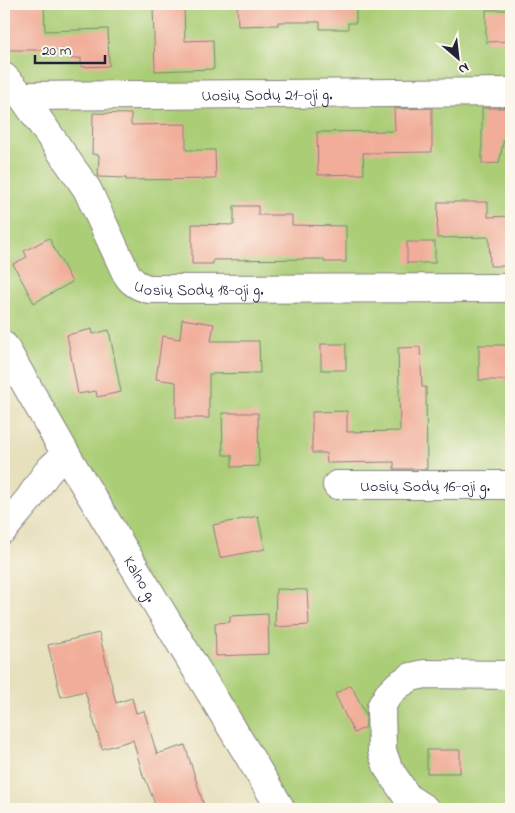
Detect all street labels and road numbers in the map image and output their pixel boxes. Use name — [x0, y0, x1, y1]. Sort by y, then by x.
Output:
street label: Uosių Sodų 21-oji g. — [201, 83, 333, 109]
street label: Uosių Sodų 18-oji g. — [129, 275, 263, 303]
street label: Uosių Sodų 16-oji g. — [360, 475, 490, 499]
street label: Kalno g. — [116, 552, 163, 607]

